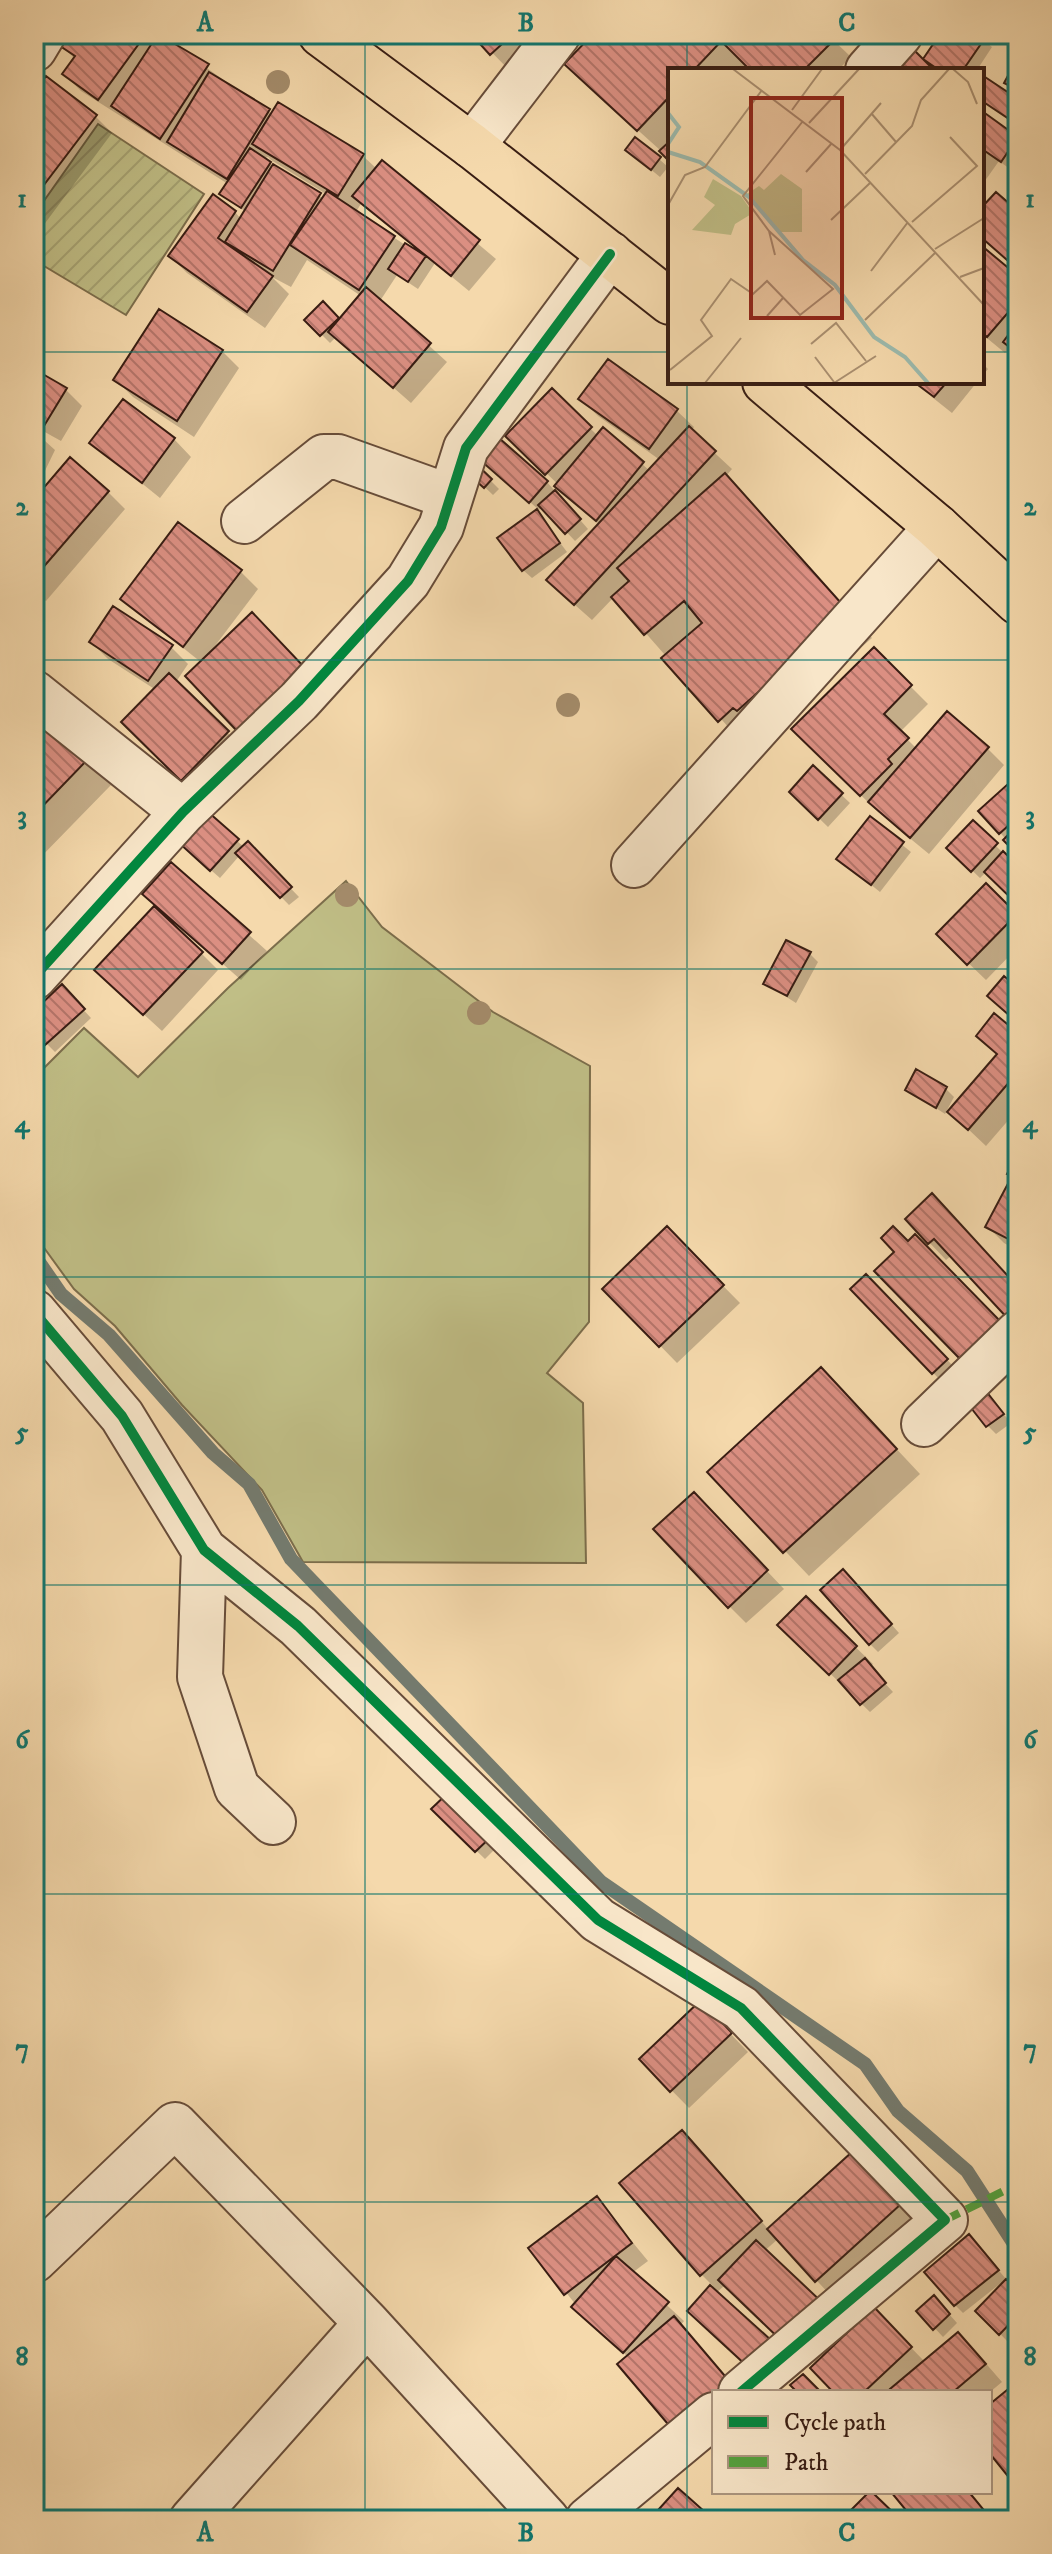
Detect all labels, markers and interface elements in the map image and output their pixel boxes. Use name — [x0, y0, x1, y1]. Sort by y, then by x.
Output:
text: A — [196, 7, 215, 40]
text: B — [518, 7, 534, 40]
text: C — [838, 7, 856, 40]
inset map — [668, 68, 984, 384]
text: 1 — [17, 183, 27, 216]
text: 1 — [1025, 183, 1035, 216]
text: 2 — [16, 491, 30, 524]
text: 2 — [1024, 491, 1038, 524]
text: 3 — [17, 800, 27, 833]
text: 3 — [1025, 800, 1035, 833]
text: 4 — [15, 1108, 31, 1141]
text: 4 — [1023, 1108, 1039, 1141]
text: 5 — [15, 1416, 29, 1449]
text: 5 — [1023, 1416, 1037, 1449]
text: 6 — [15, 1724, 30, 1757]
text: 6 — [1023, 1724, 1038, 1757]
text: 7 — [15, 2033, 29, 2066]
text: 7 — [1023, 2033, 1037, 2066]
text: 8 — [15, 2341, 29, 2374]
text: 8 — [1023, 2341, 1037, 2374]
legend — [712, 2390, 992, 2494]
text: Cycle path — [784, 2408, 886, 2438]
text: Path — [784, 2448, 829, 2478]
text: A — [196, 2517, 215, 2550]
text: B — [518, 2517, 534, 2550]
text: C — [838, 2517, 856, 2550]

